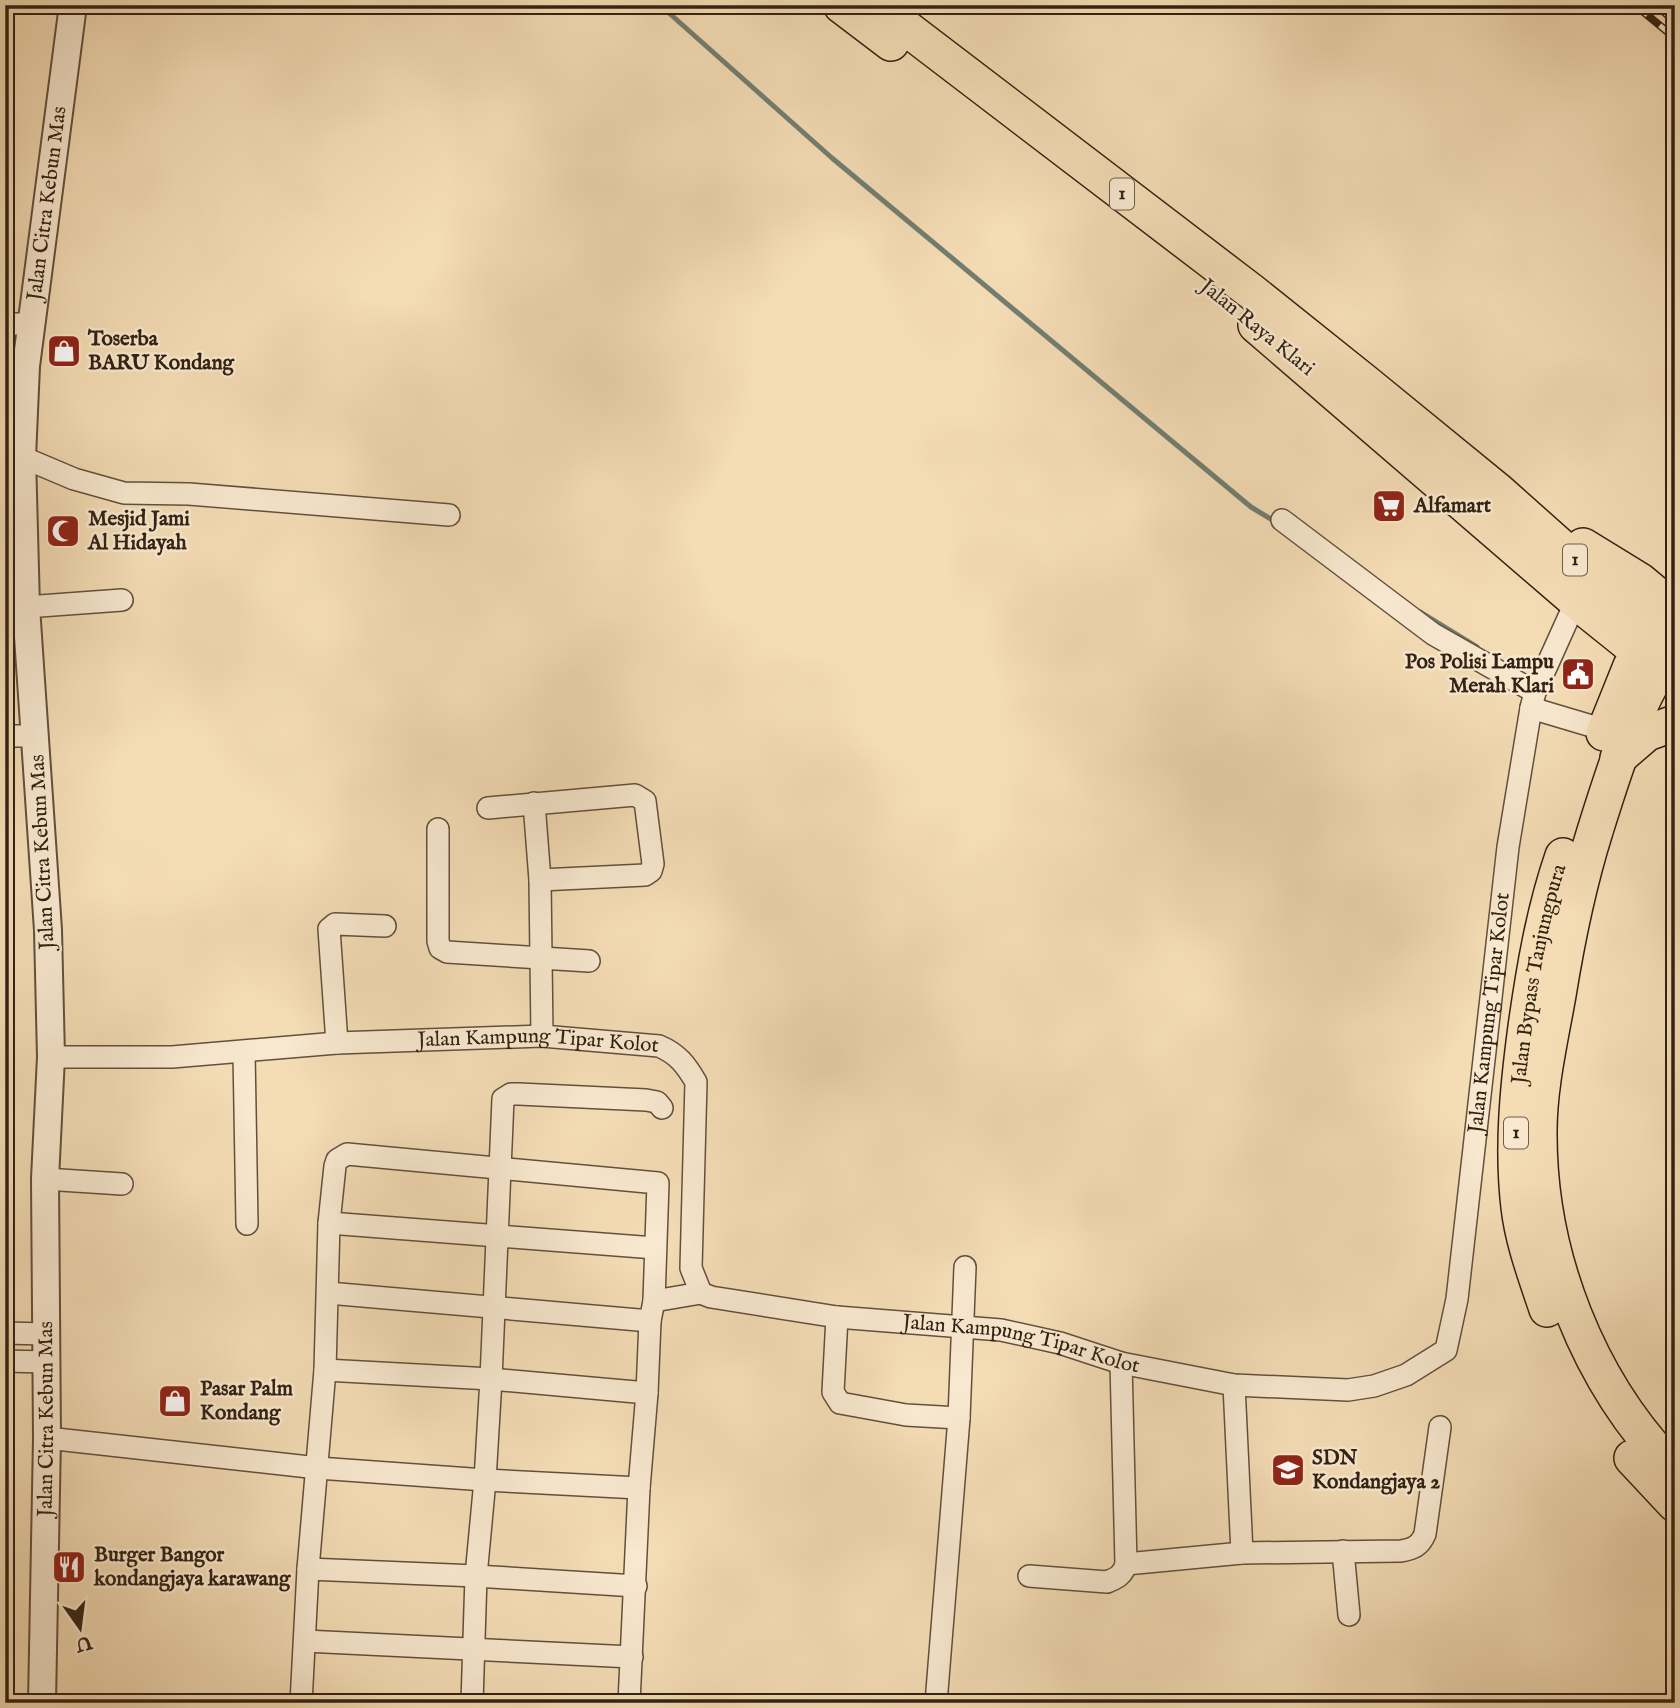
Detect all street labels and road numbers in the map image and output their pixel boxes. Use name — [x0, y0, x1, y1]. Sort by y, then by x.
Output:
street label: Jalan Citra Kebun Mas — [21, 105, 73, 304]
road number: 1 — [1110, 178, 1134, 210]
street label: Jalan Raya Klari — [1193, 272, 1320, 382]
road number: 1 — [1563, 544, 1587, 576]
street label: Jalan Citra Kebun Mas — [24, 754, 62, 952]
street label: Jalan Bypass Tanjungpura — [1506, 860, 1573, 1087]
street label: Jalan Kampung Tipar Kolot — [1462, 891, 1516, 1136]
street label: Jalan Kampung Tipar Kolot — [415, 1022, 660, 1059]
road number: 1 — [1504, 1118, 1528, 1148]
street label: Jalan Kampung Tipar Kolot — [900, 1309, 1142, 1380]
street label: Jalan Citra Kebun Mas — [32, 1321, 61, 1519]

